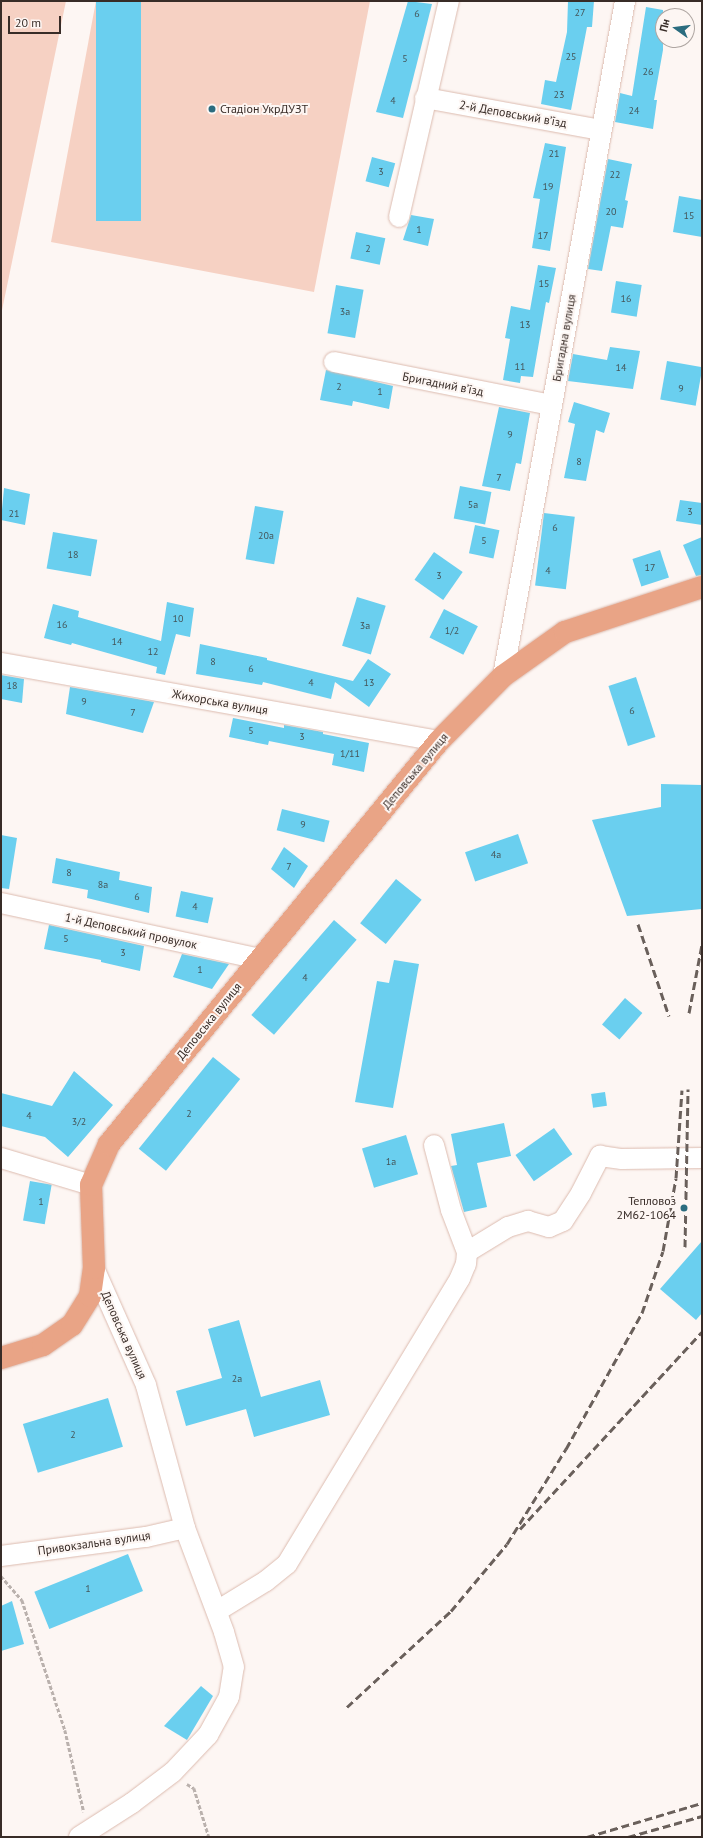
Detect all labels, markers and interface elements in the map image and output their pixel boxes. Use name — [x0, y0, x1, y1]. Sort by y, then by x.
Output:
house number: 27 — [575, 7, 585, 19]
scale bar — [10, 8, 63, 34]
house number: 6 — [414, 8, 420, 20]
north arrow — [655, 8, 695, 48]
text: 20 m — [15, 15, 41, 30]
text: Пн — [656, 17, 673, 33]
house number: 25 — [566, 51, 576, 63]
house number: 5 — [402, 53, 408, 65]
house number: 26 — [643, 66, 653, 78]
house number: 23 — [554, 89, 564, 101]
house number: 4 — [390, 95, 396, 107]
street label: 2-й Деповський в’їзд — [458, 97, 568, 131]
place label: Стадіон УкрДУЗТ — [220, 102, 308, 116]
marker: Стадіон УкрДУЗТ — [207, 104, 217, 114]
house number: 24 — [629, 105, 639, 117]
house number: 21 — [549, 148, 559, 160]
house number: 3 — [378, 166, 384, 178]
house number: 22 — [610, 169, 620, 181]
house number: 19 — [543, 181, 553, 193]
house number: 20 — [606, 206, 616, 218]
house number: 15 — [684, 210, 694, 222]
house number: 1 — [416, 224, 422, 236]
house number: 17 — [538, 230, 548, 242]
house number: 2 — [365, 243, 371, 255]
house number: 15 — [539, 278, 549, 290]
street label: Бригадна вулиця — [549, 293, 579, 383]
house number: 16 — [621, 293, 631, 305]
house number: 3а — [340, 306, 350, 318]
house number: 13 — [520, 319, 530, 331]
house number: 11 — [515, 361, 525, 373]
house number: 14 — [616, 362, 626, 374]
street label: Бригадний в’їзд — [401, 369, 485, 399]
house number: 2 — [336, 381, 342, 393]
house number: 9 — [678, 383, 684, 395]
house number: 1 — [377, 386, 383, 398]
house number: 9 — [507, 429, 513, 441]
house number: 8 — [576, 456, 582, 468]
house number: 7 — [496, 472, 502, 484]
house number: 5а — [468, 499, 478, 511]
house number: 3 — [687, 506, 693, 518]
house number: 21 — [9, 508, 19, 520]
house number: 6 — [552, 522, 558, 534]
house number: 20а — [258, 530, 274, 542]
house number: 5 — [481, 535, 487, 547]
house number: 18 — [68, 549, 78, 561]
house number: 17 — [645, 562, 655, 574]
house number: 4 — [545, 565, 551, 577]
house number: 3 — [436, 570, 442, 582]
house number: 10 — [173, 613, 183, 625]
house number: 16 — [57, 619, 67, 631]
house number: 3а — [360, 620, 370, 632]
house number: 1/2 — [445, 625, 459, 637]
house number: 14 — [112, 636, 122, 648]
house number: 12 — [148, 646, 158, 658]
house number: 8 — [210, 656, 216, 668]
house number: 6 — [248, 663, 254, 675]
house number: 4 — [308, 677, 314, 689]
house number: 13 — [364, 677, 374, 689]
house number: 18 — [7, 680, 17, 692]
street label: Жихорська вулиця — [171, 686, 269, 718]
house number: 9 — [81, 696, 87, 708]
house number: 6 — [629, 705, 635, 717]
house number: 7 — [130, 707, 136, 719]
house number: 5 — [248, 725, 254, 737]
street label: Деповська вулиця — [379, 730, 451, 812]
house number: 3 — [299, 731, 305, 743]
house number: 1/11 — [340, 748, 360, 760]
house number: 9 — [300, 819, 306, 831]
house number: 4а — [491, 849, 501, 861]
house number: 7 — [286, 861, 292, 873]
house number: 8 — [66, 867, 72, 879]
house number: 8а — [98, 879, 108, 891]
house number: 6 — [134, 891, 140, 903]
house number: 4 — [192, 901, 198, 913]
street label: 1-й Деповський провулок — [63, 910, 199, 952]
house number: 5 — [63, 933, 69, 945]
house number: 3 — [120, 947, 126, 959]
house number: 1 — [197, 964, 203, 976]
house number: 4 — [302, 972, 308, 984]
street label: Деповська вулиця — [174, 980, 244, 1062]
house number: 2 — [186, 1108, 192, 1120]
house number: 4 — [26, 1110, 32, 1122]
house number: 3/2 — [72, 1116, 86, 1128]
house number: 1а — [386, 1156, 396, 1168]
place label: Тепловоз 2М62-1064 — [616, 1194, 676, 1222]
house number: 1 — [38, 1196, 44, 1208]
marker: Тепловоз 2М62-1064 — [679, 1203, 689, 1213]
street label: Деповська вулиця — [98, 1289, 150, 1381]
house number: 2а — [232, 1373, 242, 1385]
house number: 2 — [70, 1429, 76, 1441]
street label: Привокзальна вулиця — [37, 1528, 151, 1558]
house number: 1 — [85, 1583, 91, 1595]

